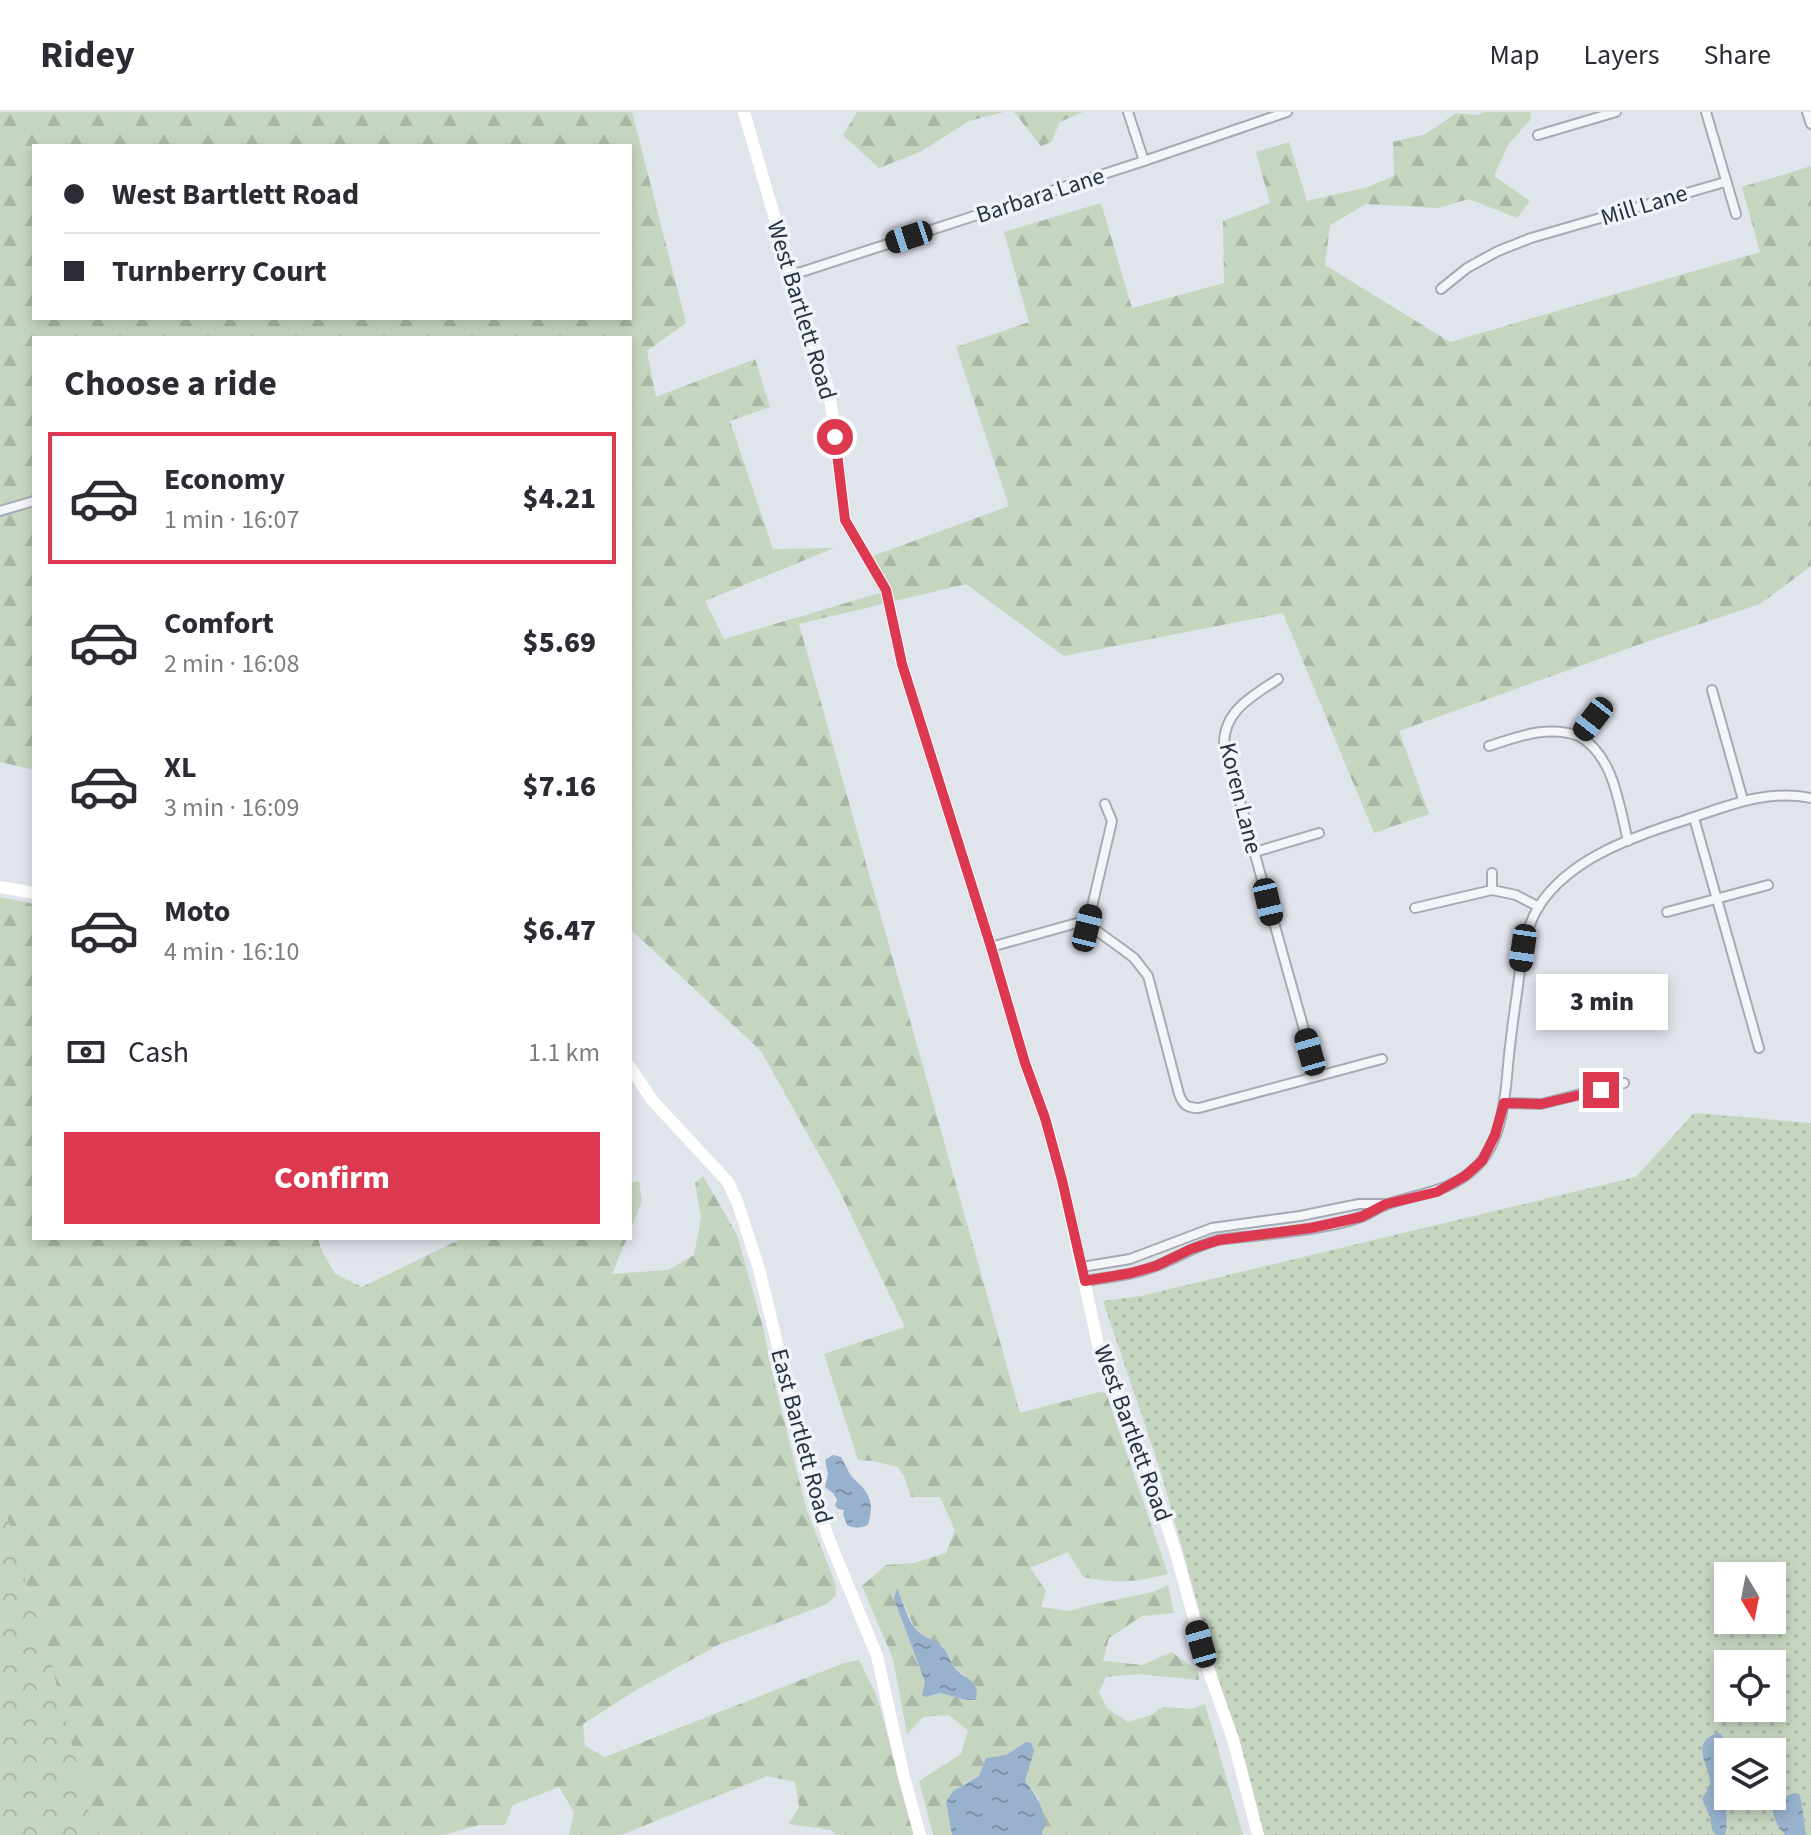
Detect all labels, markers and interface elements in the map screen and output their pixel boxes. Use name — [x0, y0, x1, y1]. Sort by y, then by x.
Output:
text: Ridey — [40, 28, 135, 82]
text: Map — [1489, 35, 1539, 75]
text: Layers — [1583, 35, 1659, 75]
text: Share — [1703, 35, 1771, 75]
street label: Barbara Lane — [971, 158, 1109, 233]
text: West Bartlett Road — [112, 173, 359, 216]
street label: Mill Lane — [1596, 176, 1692, 235]
street label: West Bartlett Road — [758, 216, 845, 404]
car — [882, 218, 936, 256]
text: Turnberry Court — [112, 250, 327, 293]
text: Choose a ride — [64, 358, 277, 409]
route start — [817, 419, 853, 455]
text: Economy — [164, 458, 285, 501]
icon: car — [68, 462, 140, 534]
text: $4.21 — [523, 477, 596, 520]
text: 1 min · 16:07 — [164, 501, 299, 538]
text: Comfort — [164, 602, 274, 645]
icon: car — [68, 606, 140, 678]
text: $5.69 — [523, 621, 596, 664]
text: 2 min · 16:08 — [164, 645, 299, 682]
car — [1569, 693, 1617, 745]
street label: Koren Lane — [1210, 739, 1271, 857]
text: XL — [164, 746, 197, 789]
icon: car — [68, 750, 140, 822]
text: $7.16 — [523, 765, 596, 808]
text: 3 min · 16:09 — [164, 789, 299, 826]
car — [1251, 876, 1285, 928]
text: Moto — [164, 890, 230, 933]
icon: car — [68, 894, 140, 966]
car — [1070, 902, 1104, 954]
text: $6.47 — [523, 909, 596, 952]
car — [1508, 923, 1538, 973]
text: 4 min · 16:10 — [164, 933, 299, 970]
callout: 3 min — [1535, 974, 1667, 1030]
text: 3 min — [1570, 983, 1634, 1020]
car — [1292, 1026, 1328, 1078]
icon: cash — [64, 1030, 108, 1074]
text: Cash — [128, 1031, 189, 1074]
text: 1.1 km — [528, 1034, 600, 1071]
route end — [1583, 1072, 1619, 1108]
button: Confirm — [64, 1132, 600, 1224]
street label: West Bartlett Road — [1084, 1340, 1181, 1526]
street label: East Bartlett Road — [761, 1345, 842, 1527]
north arrow — [1714, 1562, 1786, 1634]
map controls — [1714, 1562, 1786, 1810]
car — [1183, 1618, 1219, 1670]
button: locate — [1714, 1650, 1786, 1722]
button: layers — [1714, 1738, 1786, 1810]

